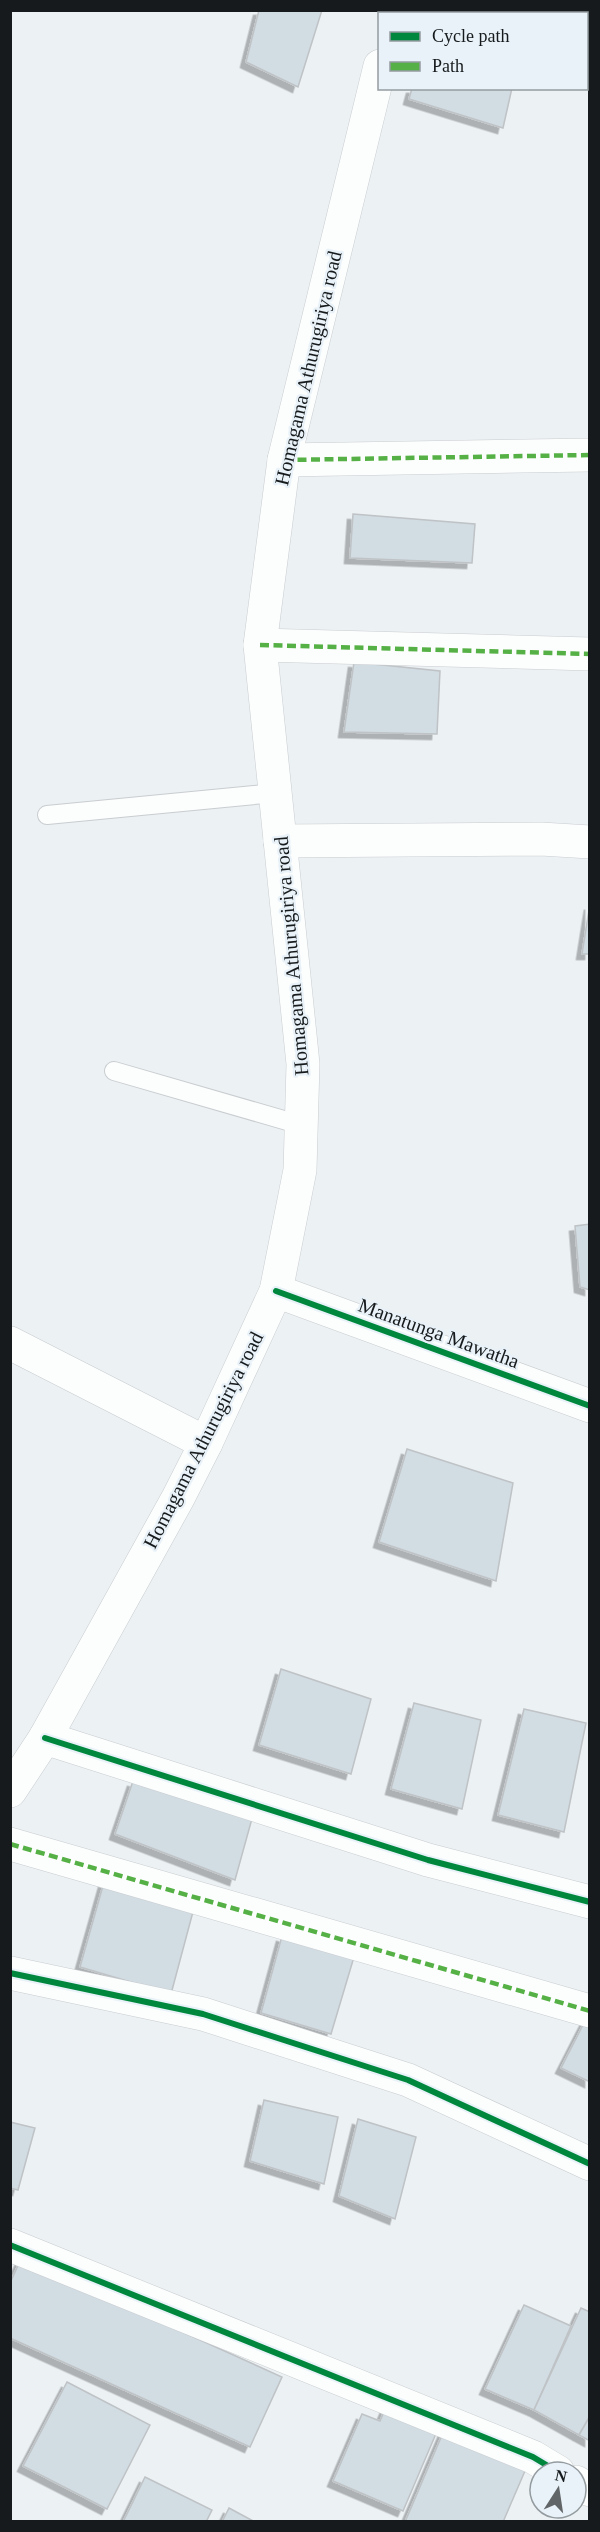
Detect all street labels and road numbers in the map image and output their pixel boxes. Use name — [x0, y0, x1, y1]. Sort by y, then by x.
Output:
street label: Homagama Athurugiriya road — [270, 249, 347, 488]
street label: Homagama Athurugiriya road — [270, 835, 313, 1076]
street label: Manatunga Mawatha — [355, 1294, 522, 1373]
street label: Homagama Athurugiriya road — [139, 1328, 268, 1552]

